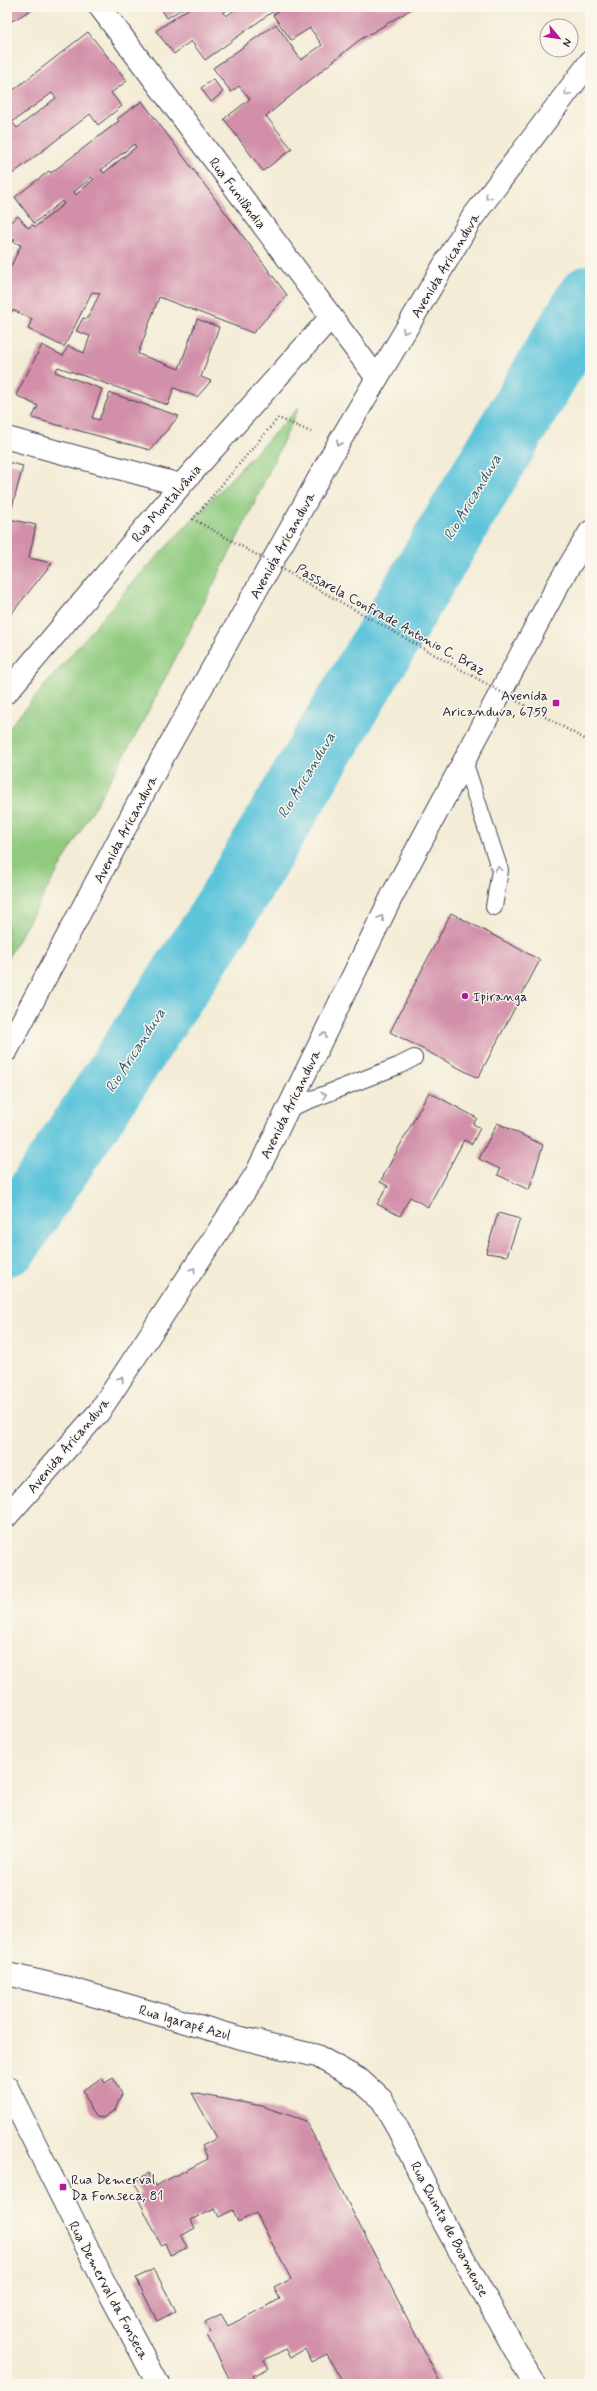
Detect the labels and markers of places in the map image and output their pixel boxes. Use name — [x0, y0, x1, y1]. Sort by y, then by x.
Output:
place label: Avenida Aricanduva, 6759 — [442, 687, 548, 721]
marker: Avenida Aricanduva, 6759 — [551, 698, 561, 708]
place label: Ipiranga — [473, 988, 528, 1006]
marker: Ipiranga — [460, 991, 470, 1001]
place label: Rua Demerval Da Fonseca, 81 — [71, 2171, 163, 2205]
marker: Rua Demerval Da Fonseca, 81 — [58, 2182, 68, 2192]

